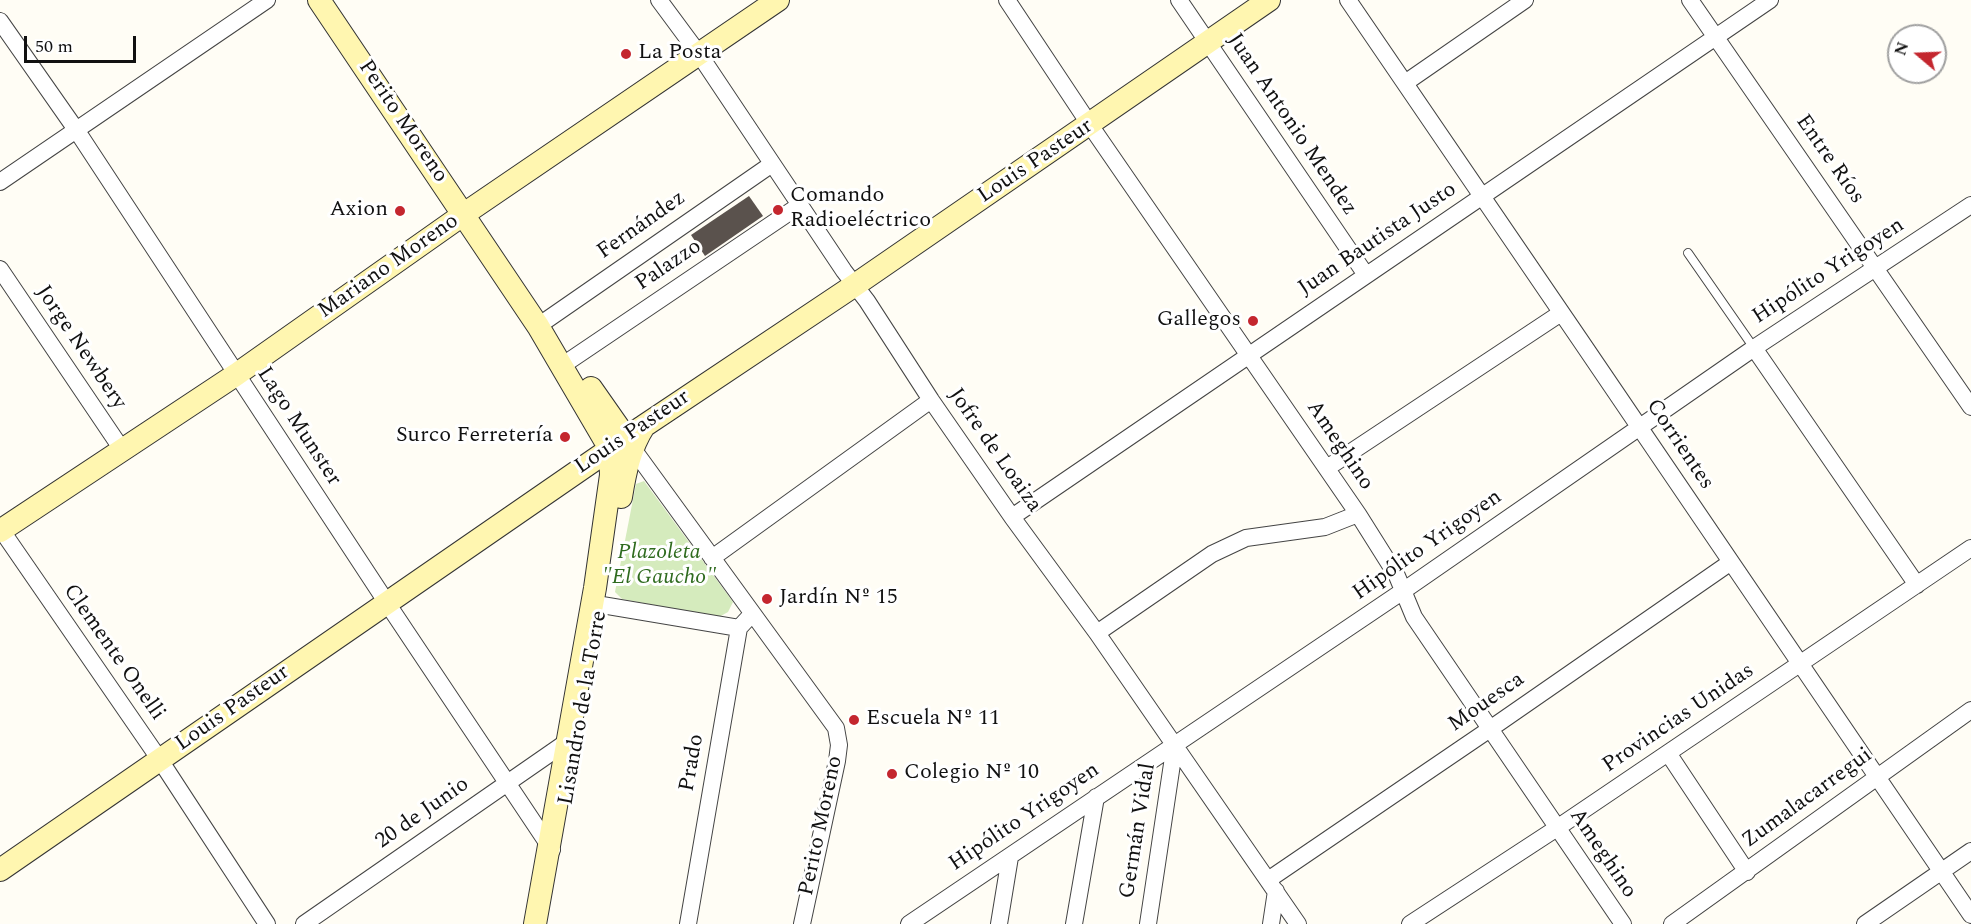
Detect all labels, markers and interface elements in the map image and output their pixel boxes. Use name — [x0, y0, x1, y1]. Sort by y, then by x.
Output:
scale bar — [27, 24, 140, 62]
north arrow — [1887, 24, 1947, 84]
street label: Juan Antonio Mendez — [1220, 29, 1362, 221]
text: 50 m — [35, 33, 73, 60]
text: N — [1888, 39, 1915, 59]
place label: La Posta — [638, 41, 721, 67]
marker: La Posta — [619, 47, 633, 61]
street label: Perito Moreno — [351, 56, 453, 188]
street label: Entre Ríos — [1789, 110, 1869, 210]
street label: Louis Pasteur — [973, 114, 1099, 210]
street label: Juan Bautista Justo — [1294, 177, 1462, 303]
place label: Comando Radioeléctrico — [790, 184, 931, 236]
street label: Fernández — [593, 186, 691, 266]
place label: Axion — [329, 198, 388, 224]
marker: Comando Radioeléctrico — [771, 203, 785, 217]
marker: Axion — [393, 204, 407, 218]
street label: Mariano Moreno — [314, 209, 464, 325]
street label: Hipólito Yrigoyen — [1748, 213, 1910, 331]
street label: Palazzo — [631, 234, 707, 298]
street label: Jorge Newbery — [29, 281, 131, 415]
place label: Gallegos — [1157, 308, 1241, 334]
marker: Gallegos — [1246, 314, 1260, 328]
street label: Lago Munster — [250, 363, 346, 491]
street label: Jofre de Loaiza — [941, 384, 1047, 518]
street label: Louis Pasteur — [570, 385, 696, 481]
street label: Corrientes — [1639, 395, 1719, 495]
street label: Ameghino — [1300, 396, 1378, 496]
place label: Surco Ferretería — [396, 424, 553, 450]
marker: Surco Ferretería — [558, 430, 572, 444]
street label: Hipólito Yrigoyen — [1348, 485, 1508, 607]
park label: Plazoleta "El Gaucho" — [602, 541, 716, 592]
street label: Clemente Onelli — [56, 580, 170, 726]
place label: Jardín Nº 15 — [779, 586, 898, 612]
marker: Jardín Nº 15 — [760, 592, 774, 606]
street label: Lisandro de la Torre — [554, 609, 614, 807]
street label: Provincias Unidas — [1598, 658, 1760, 780]
street label: Louis Pasteur — [171, 660, 295, 758]
street label: Mouesca — [1444, 667, 1530, 739]
place label: Escuela Nº 11 — [866, 707, 1000, 733]
marker: Escuela Nº 11 — [847, 713, 861, 727]
street label: Prado — [675, 732, 711, 794]
street label: Zumalacarregui — [1738, 743, 1878, 855]
street label: Perito Moreno — [794, 754, 850, 898]
street label: Hipólito Yrigoyen — [945, 758, 1105, 878]
place label: Colegio Nº 10 — [904, 761, 1039, 787]
street label: Germán Vidal — [1115, 761, 1163, 901]
marker: Colegio Nº 10 — [885, 767, 899, 781]
street label: 20 de Junio — [371, 772, 475, 856]
street label: Ameghino — [1563, 804, 1641, 904]

